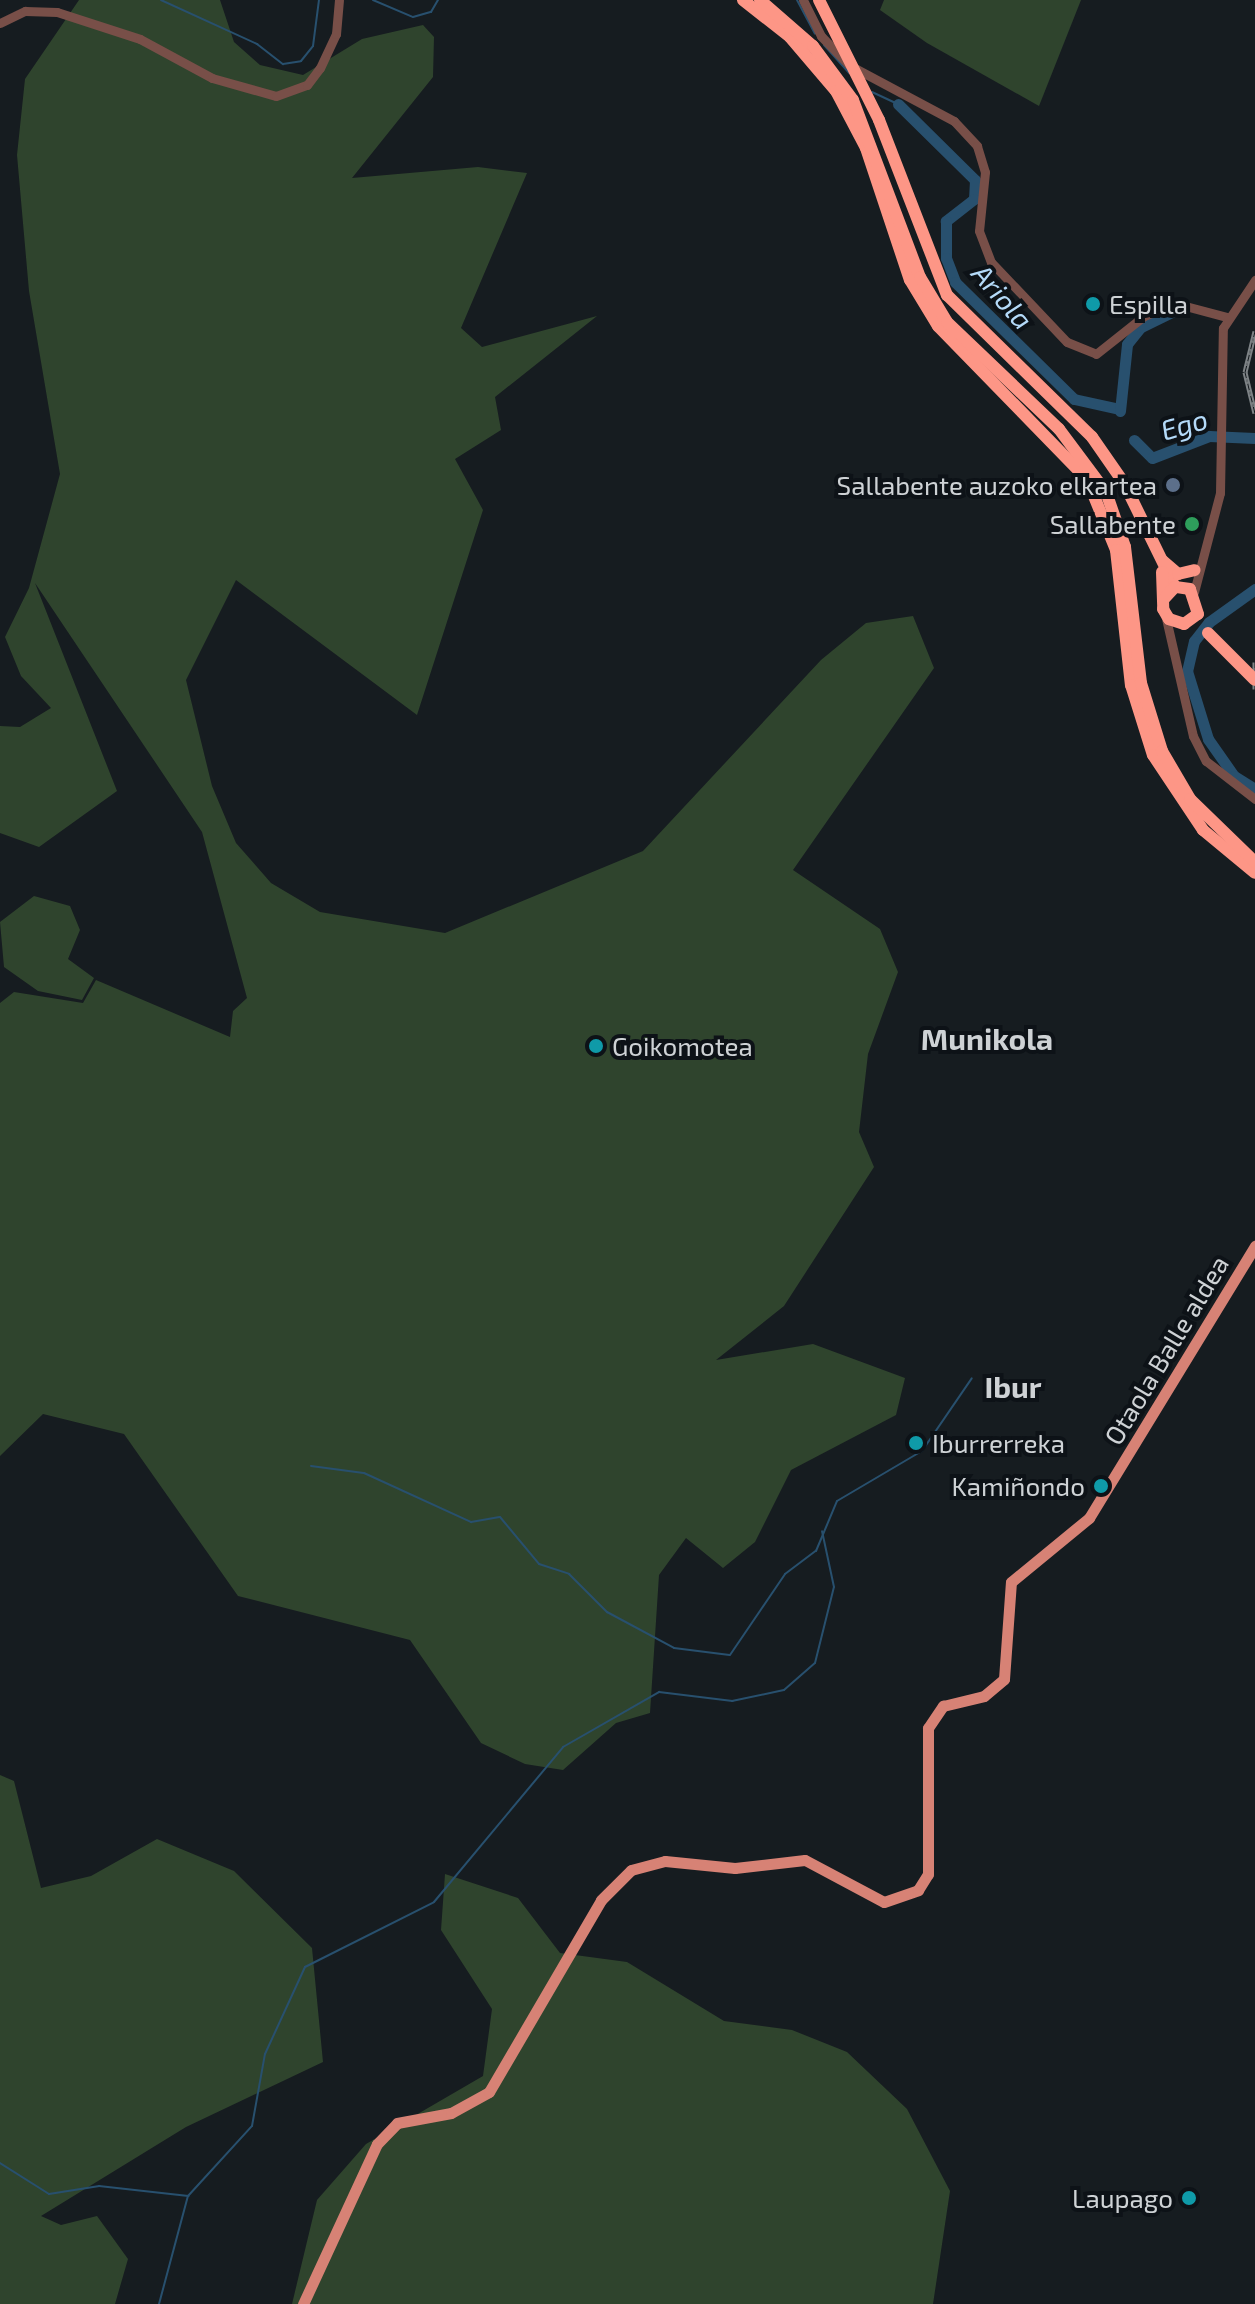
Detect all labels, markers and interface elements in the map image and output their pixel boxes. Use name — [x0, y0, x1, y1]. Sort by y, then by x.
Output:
water label: Ariola — [966, 257, 1040, 335]
place label: Espilla — [1109, 288, 1188, 320]
marker: Espilla — [1084, 295, 1102, 313]
water label: Ego — [1157, 401, 1211, 447]
place label: Sallabente auzoko elkartea — [837, 469, 1157, 501]
marker: Sallabente auzoko elkartea — [1164, 476, 1182, 494]
place label: Sallabente — [1050, 508, 1176, 540]
marker: Sallabente — [1183, 515, 1201, 533]
district label: Munikola — [921, 1020, 1053, 1056]
place label: Goikomotea — [612, 1030, 753, 1062]
marker: Goikomotea — [587, 1037, 605, 1055]
street label: Otaola Balle aldea — [1097, 1250, 1235, 1450]
district label: Ibur — [984, 1368, 1042, 1404]
place label: Iburrerreka — [932, 1427, 1065, 1459]
marker: Iburrerreka — [907, 1434, 925, 1452]
place label: Kamiñondo — [951, 1470, 1085, 1502]
marker: Kamiñondo — [1092, 1477, 1110, 1495]
place label: Laupago — [1072, 2182, 1173, 2214]
marker: Laupago — [1180, 2189, 1198, 2207]

